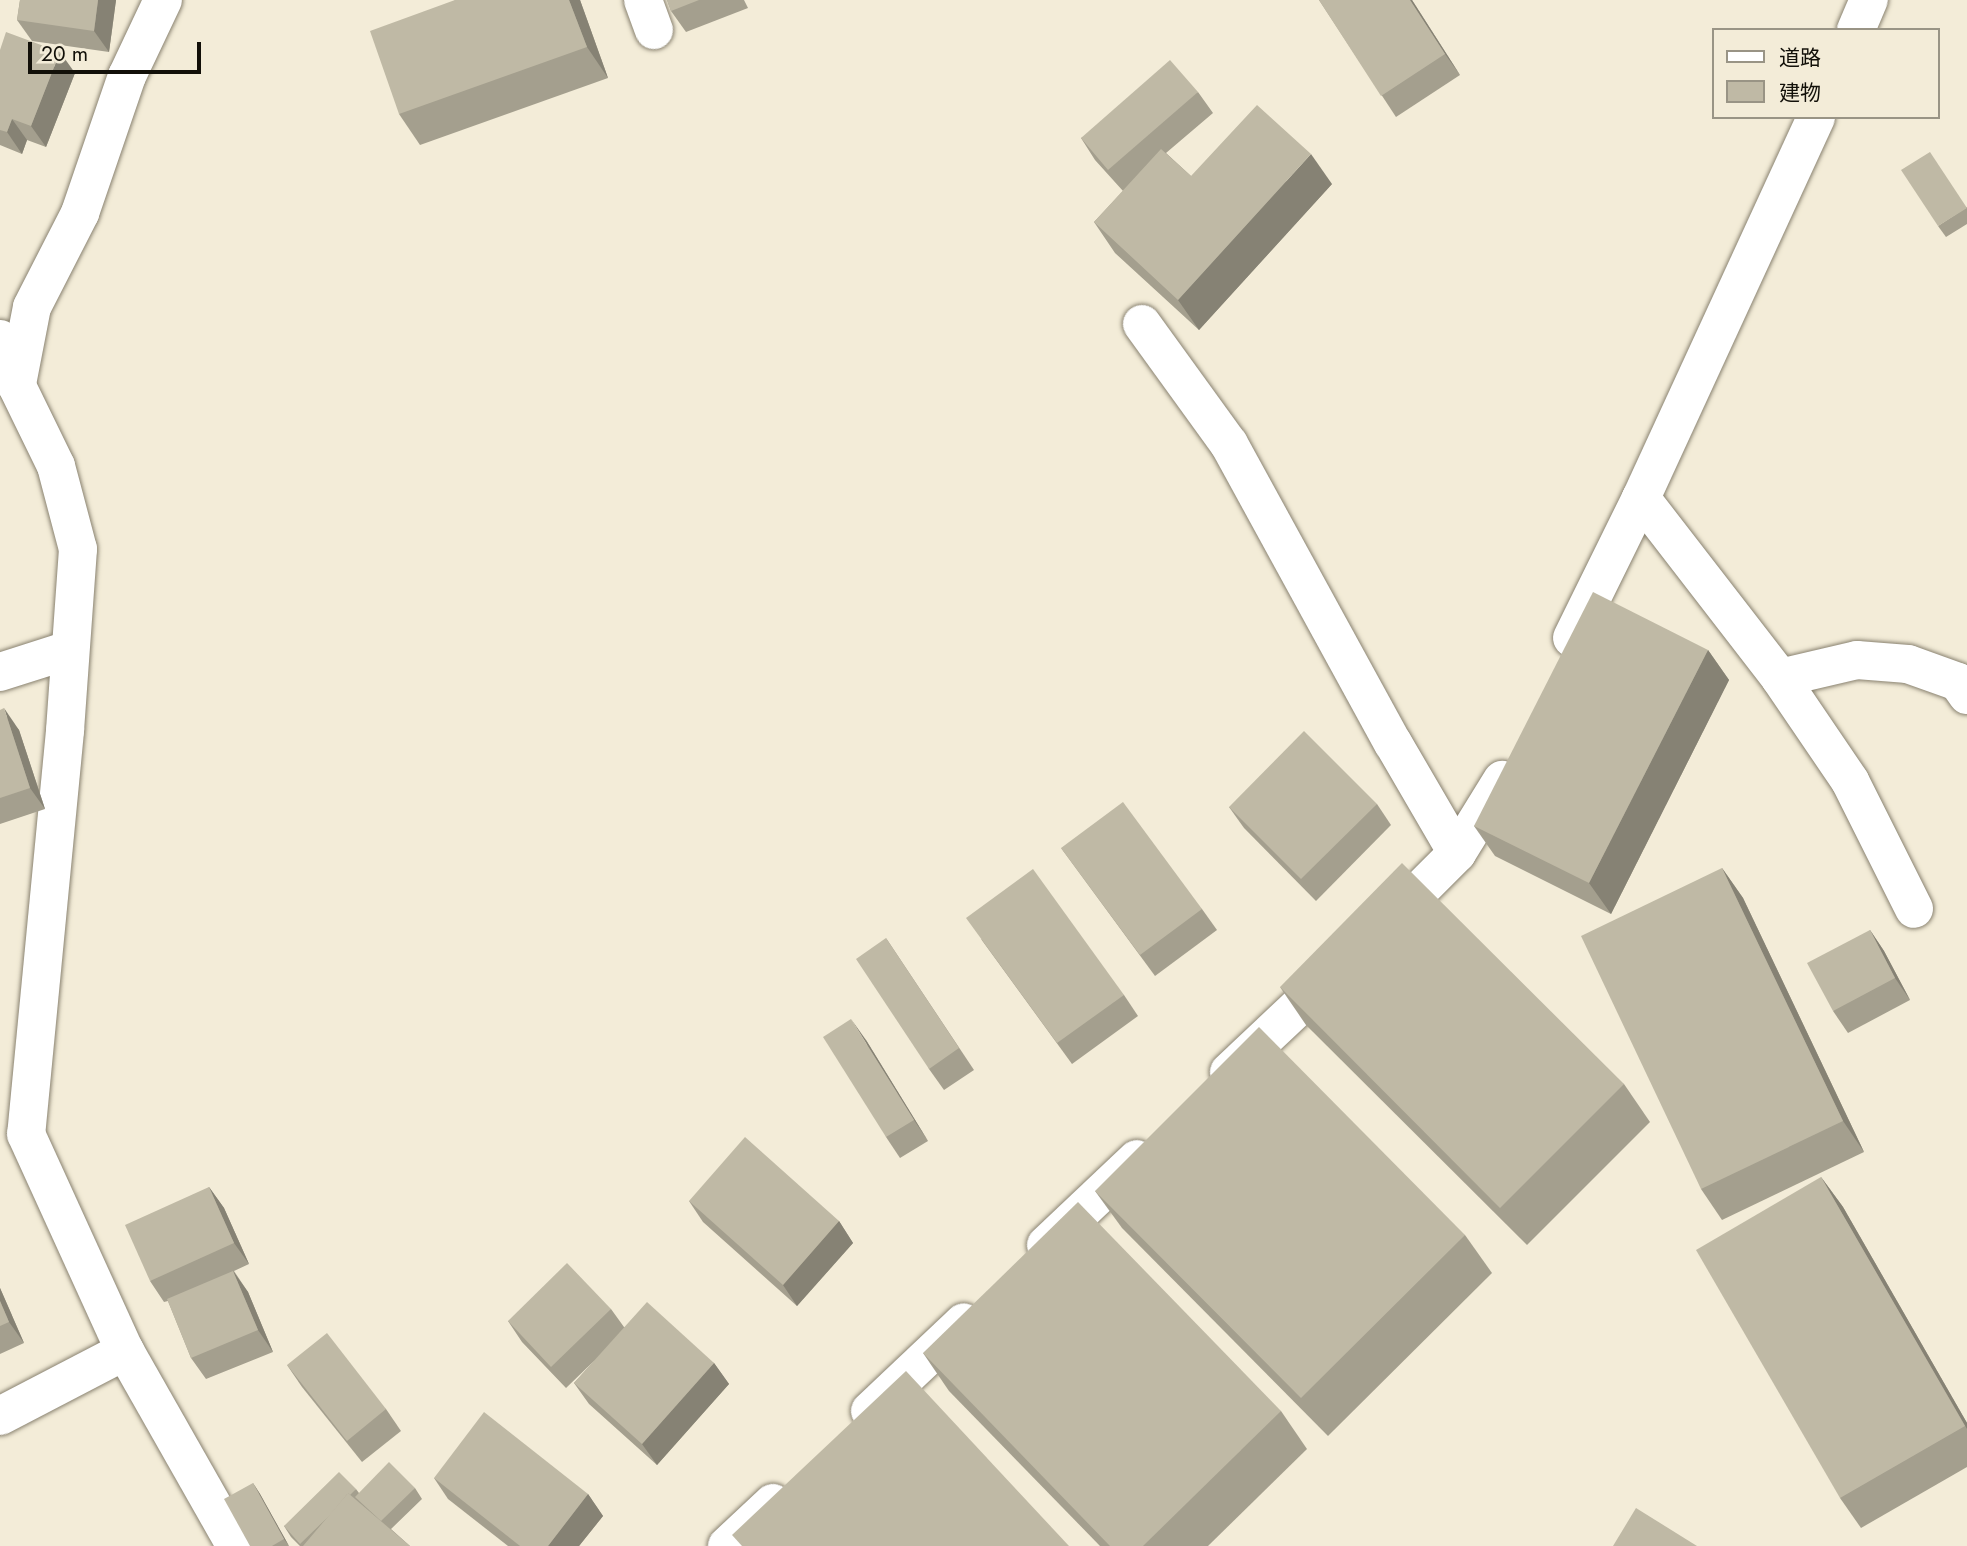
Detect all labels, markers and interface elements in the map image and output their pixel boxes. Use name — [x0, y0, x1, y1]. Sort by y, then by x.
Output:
scale bar — [32, 28, 205, 72]
legend — [1712, 28, 1939, 119]
text: 20 m — [41, 39, 88, 69]
text: 道路 — [1779, 43, 1821, 73]
text: 建物 — [1779, 78, 1821, 108]

